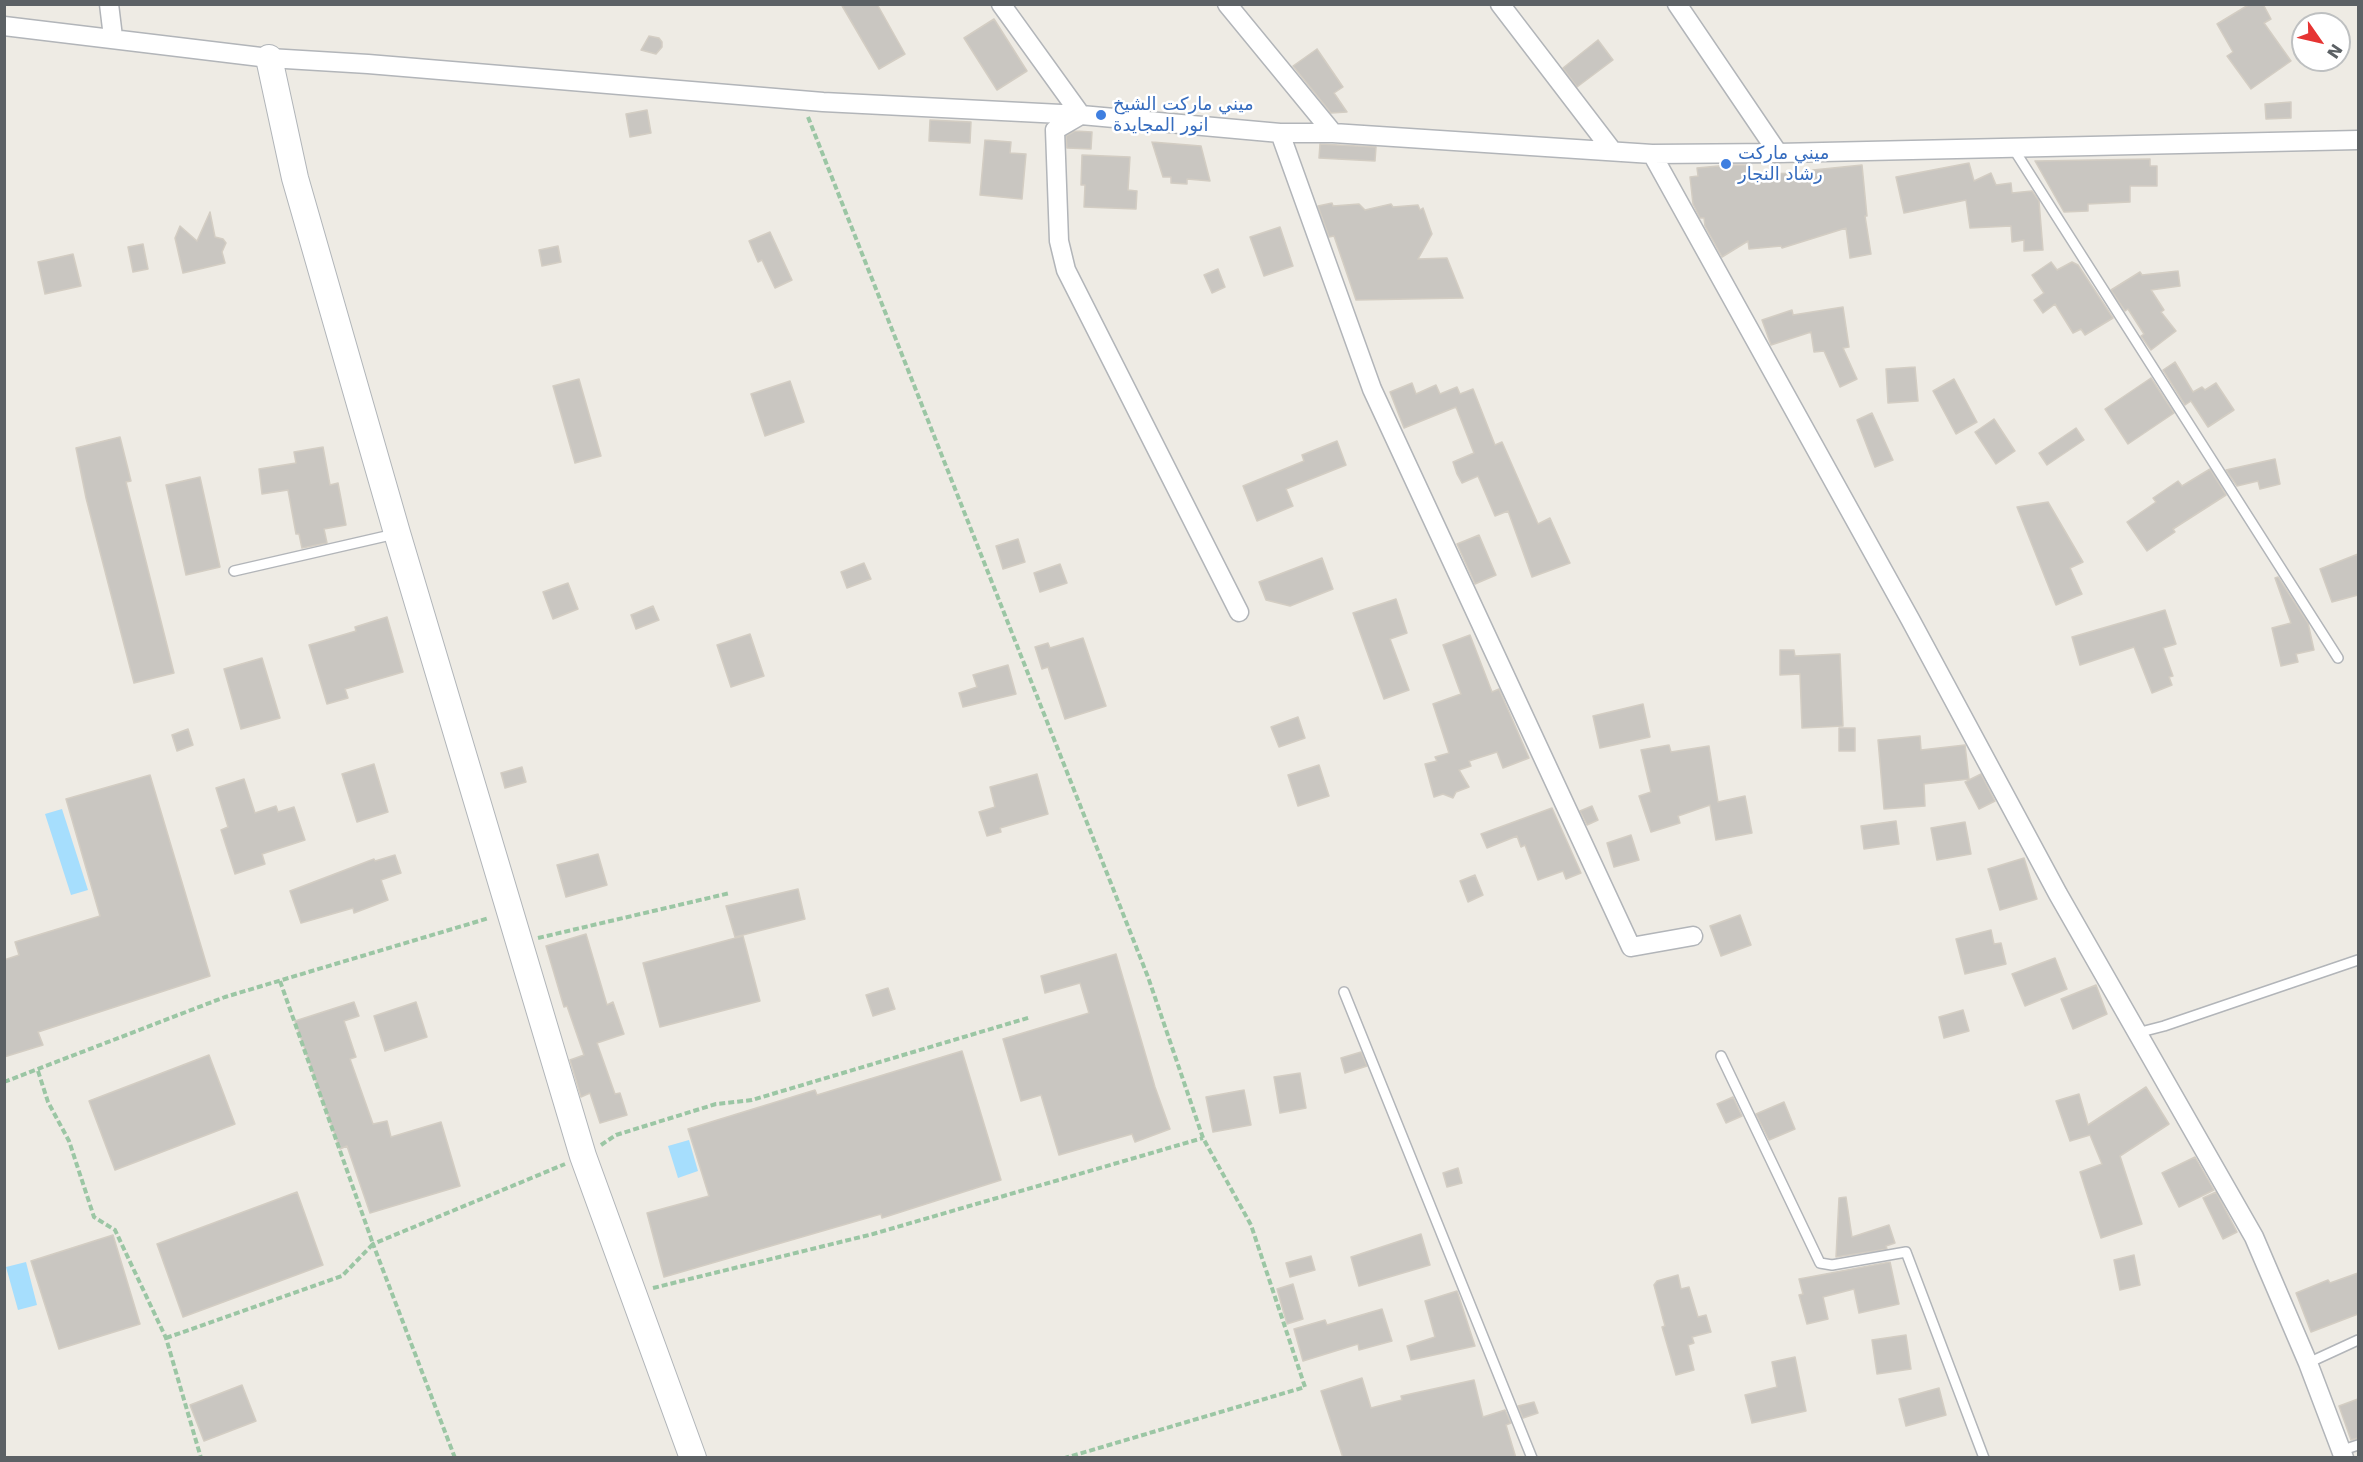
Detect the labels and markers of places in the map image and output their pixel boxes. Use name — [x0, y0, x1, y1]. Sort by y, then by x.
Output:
place label: ميني ماركت الشيخ انور المجايدة — [1113, 94, 1254, 136]
marker: ميني ماركت الشيخ انور المجايدة — [1094, 108, 1108, 122]
place label: ميني ماركت رشاد النجار — [1738, 143, 1829, 186]
marker: ميني ماركت رشاد النجار — [1719, 157, 1733, 171]

